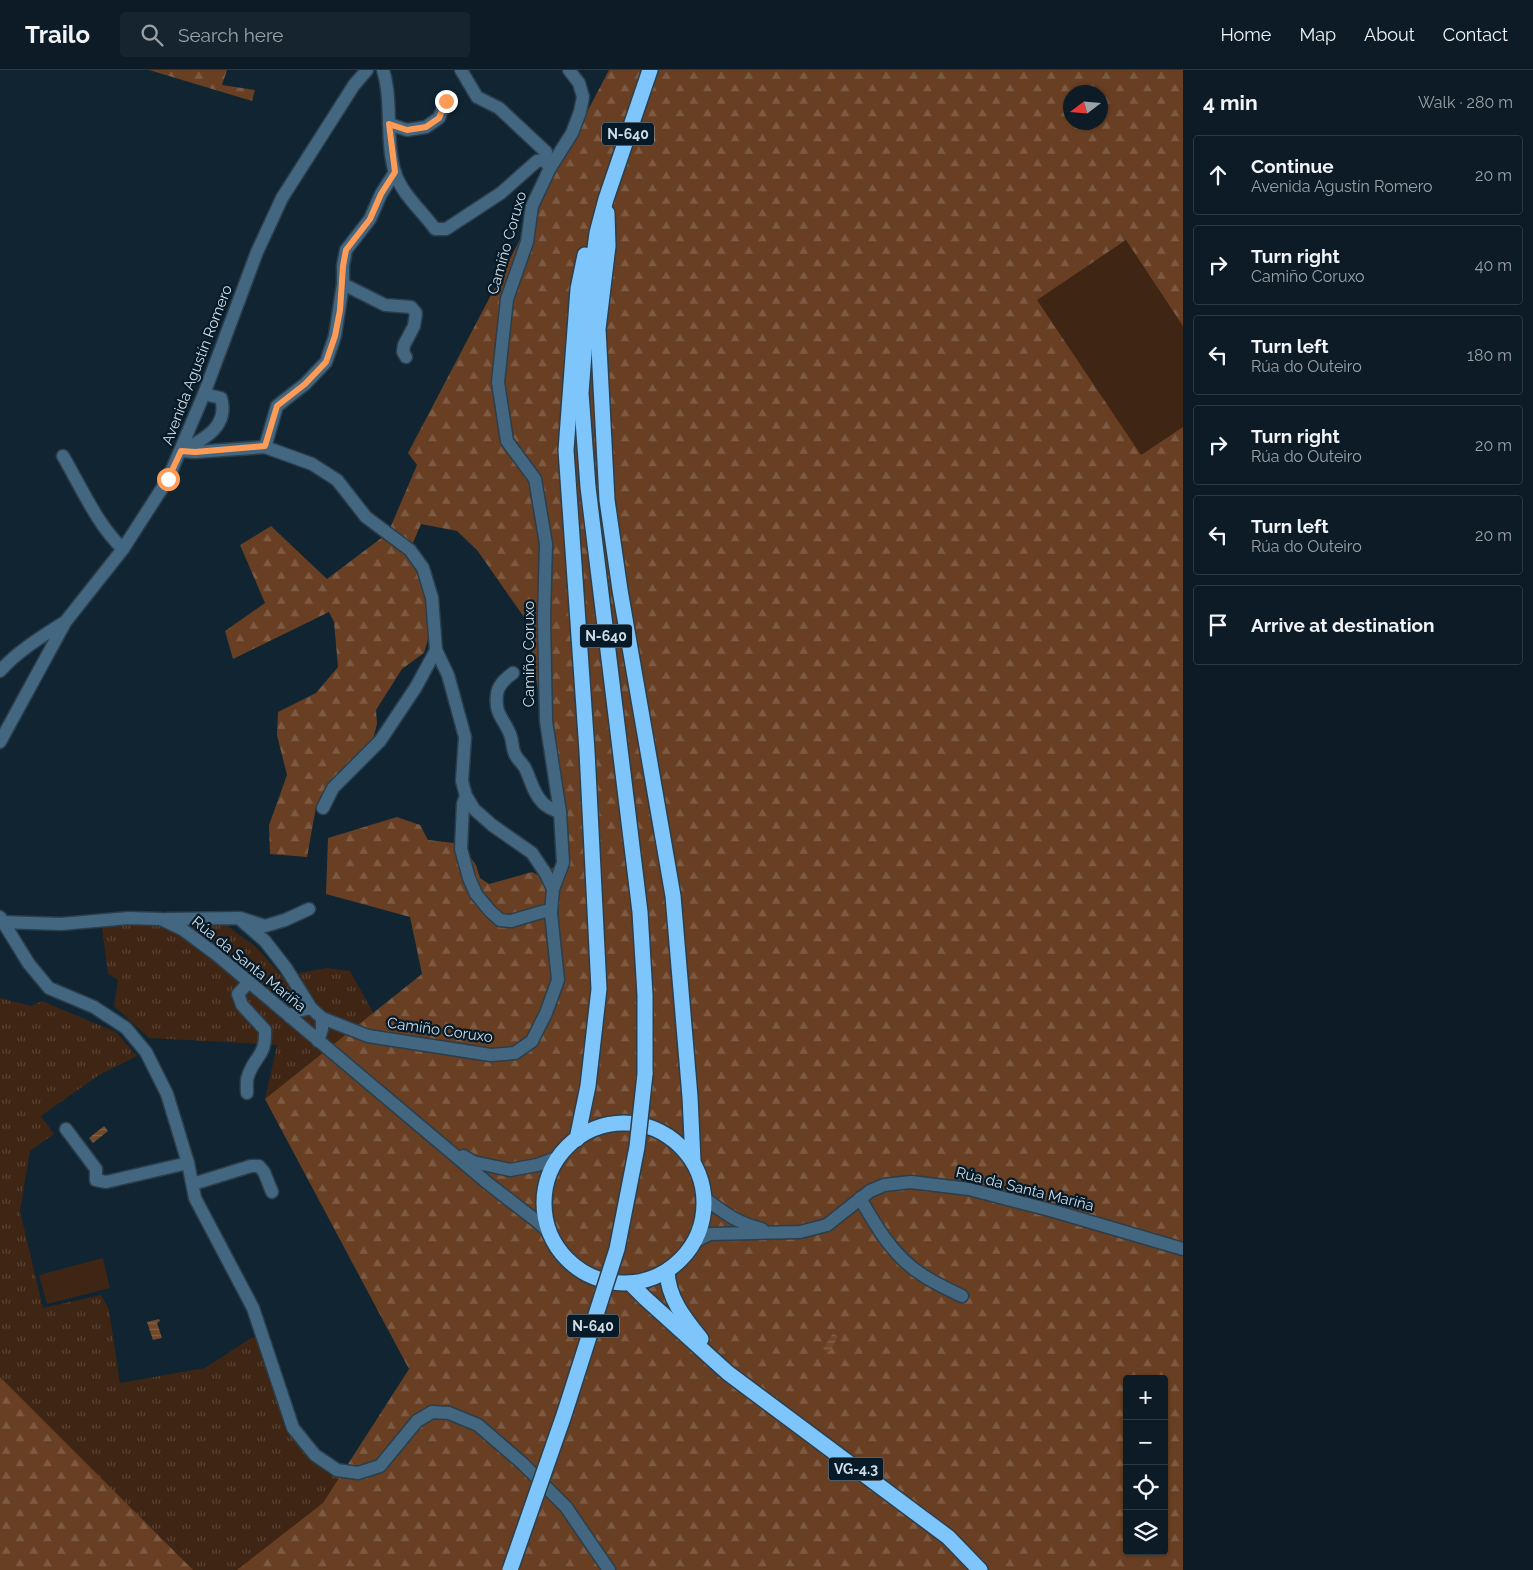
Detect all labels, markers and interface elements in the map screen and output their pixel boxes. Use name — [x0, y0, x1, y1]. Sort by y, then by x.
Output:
search box — [120, 12, 470, 57]
text: Trailo — [25, 20, 90, 49]
icon: search — [138, 21, 166, 49]
text: Search here — [178, 24, 283, 46]
text: Home — [1220, 24, 1271, 45]
text: Map — [1299, 24, 1336, 45]
text: About — [1364, 24, 1415, 45]
text: Contact — [1443, 24, 1508, 45]
north arrow — [1063, 85, 1108, 130]
route end — [435, 90, 458, 113]
text: 4 min — [1203, 90, 1258, 115]
text: Walk · 280 m — [1418, 93, 1513, 112]
road number: N-640 — [602, 122, 654, 146]
text: Continue — [1251, 155, 1334, 177]
icon: ahead — [1204, 161, 1232, 189]
text: 20 m — [1475, 166, 1512, 185]
text: Avenida Agustín Romero — [1251, 177, 1433, 196]
street label: Camiño Coruxo — [484, 189, 530, 297]
text: Turn right — [1251, 245, 1340, 267]
icon: right — [1204, 251, 1232, 279]
text: 40 m — [1475, 256, 1512, 275]
text: Camiño Coruxo — [1251, 267, 1365, 286]
street label: Avenida Agustín Romero — [158, 282, 236, 448]
text: Turn left — [1251, 335, 1328, 357]
icon: left — [1204, 341, 1232, 369]
text: 180 m — [1467, 346, 1512, 365]
text: Rúa do Outeiro — [1251, 357, 1362, 376]
text: Turn right — [1251, 425, 1340, 447]
icon: right — [1204, 431, 1232, 459]
text: 20 m — [1475, 436, 1512, 455]
text: Rúa do Outeiro — [1251, 447, 1362, 466]
route start — [157, 468, 180, 491]
text: Turn left — [1251, 515, 1328, 537]
icon: left — [1204, 521, 1232, 549]
text: 20 m — [1475, 526, 1512, 545]
text: Rúa do Outeiro — [1251, 537, 1362, 556]
street label: Camiño Coruxo — [520, 601, 538, 707]
icon: arrive — [1204, 611, 1232, 639]
text: Arrive at destination — [1251, 614, 1435, 636]
road number: N-640 — [580, 624, 632, 648]
street label: Rúa da Santa Mariña — [188, 912, 310, 1016]
street label: Camiño Coruxo — [386, 1014, 494, 1046]
street label: Rúa da Santa Mariña — [954, 1163, 1096, 1215]
road number: N-640 — [567, 1314, 619, 1338]
map controls — [1123, 1375, 1168, 1555]
button: + — [1123, 1375, 1168, 1420]
button: − — [1123, 1420, 1168, 1465]
road number: VG-4.3 — [828, 1458, 884, 1480]
button: locate — [1123, 1465, 1168, 1510]
button: layers — [1123, 1510, 1168, 1555]

